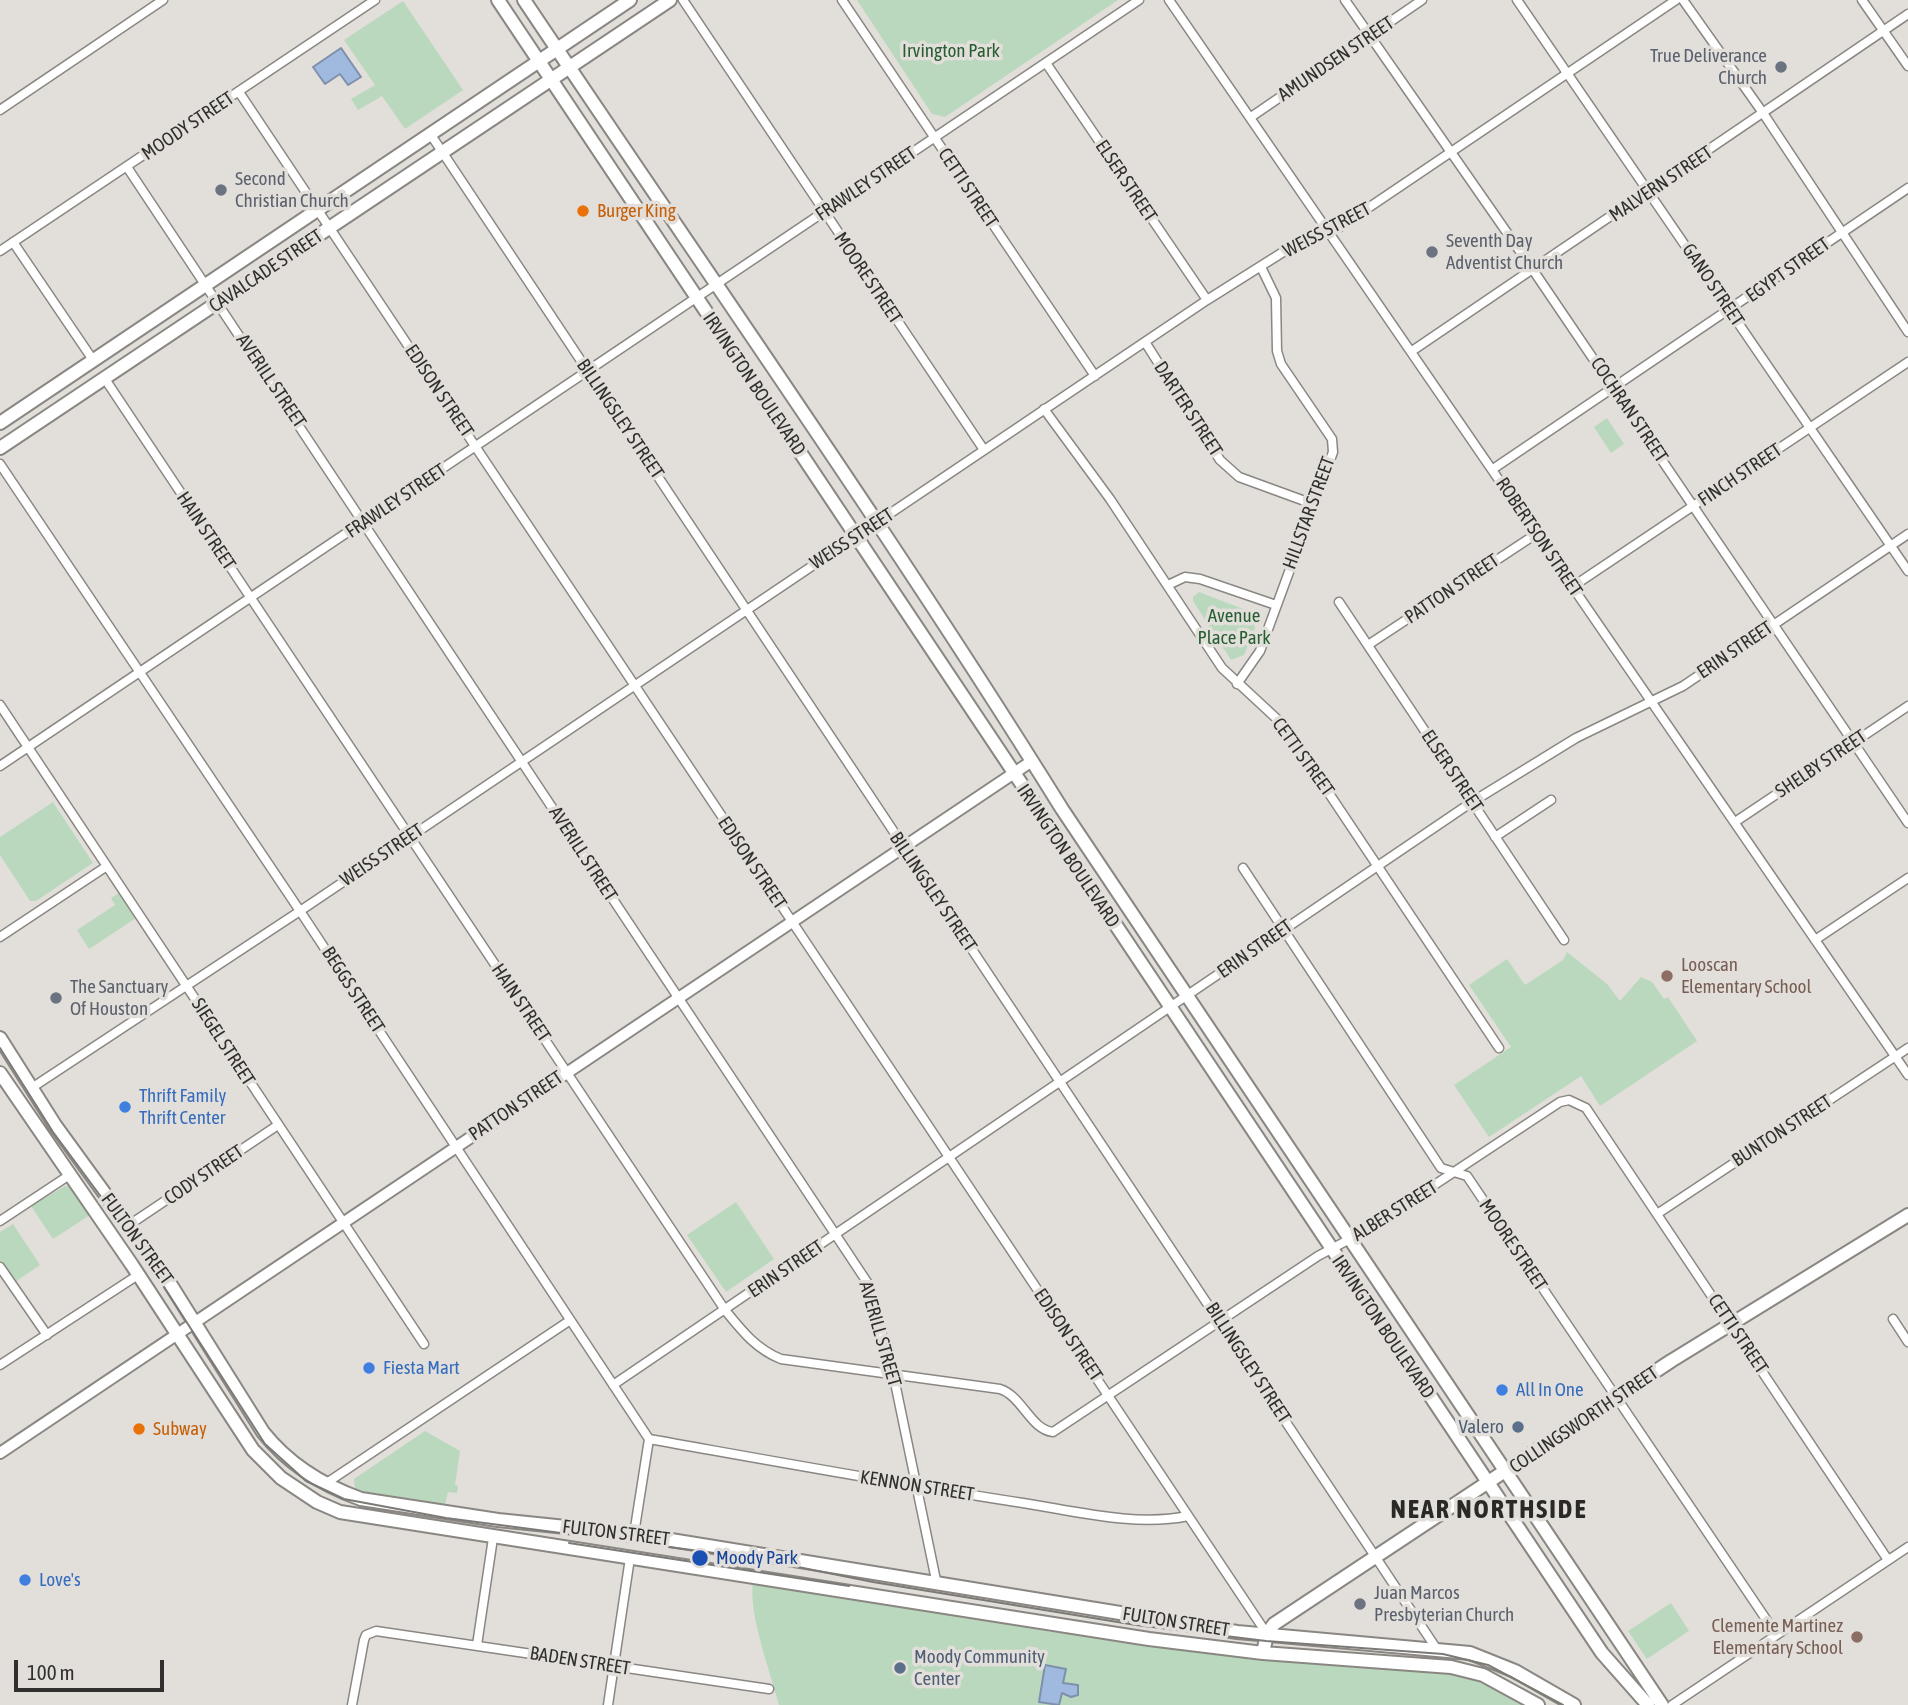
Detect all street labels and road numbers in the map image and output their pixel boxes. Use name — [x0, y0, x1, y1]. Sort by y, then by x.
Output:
street label: AMUNDSEN STREET — [1274, 12, 1398, 106]
street label: MOODY STREET — [138, 87, 238, 165]
street label: ELSER STREET — [1090, 136, 1162, 226]
street label: MALVERN STREET — [1605, 141, 1717, 227]
street label: FRAWLEY STREET — [811, 142, 921, 226]
street label: CETTI STREET — [933, 144, 1003, 232]
street label: WEISS STREET — [1279, 197, 1375, 263]
street label: CAVALCADE STREET — [205, 225, 327, 317]
street label: MOORE STREET — [829, 228, 907, 328]
street label: EGYPT STREET — [1742, 233, 1834, 307]
street label: GANO STREET — [1677, 239, 1749, 331]
street label: IRVINGTON BOULEVARD — [698, 308, 810, 460]
street label: AVERILL STREET — [231, 330, 311, 432]
street label: EDISON STREET — [400, 340, 478, 442]
street label: COCHRAN STREET — [1585, 353, 1673, 467]
street label: BILLINGSLEY STREET — [572, 355, 668, 483]
street label: DARTER STREET — [1149, 357, 1227, 461]
street label: FINCH STREET — [1694, 439, 1786, 511]
street label: HILLSTAR STREET — [1278, 454, 1340, 572]
street label: FRAWLEY STREET — [341, 459, 451, 543]
street label: ROBERTSON STREET — [1491, 473, 1587, 601]
street label: HAIN STREET — [172, 488, 240, 574]
street label: WEISS STREET — [806, 503, 898, 575]
street label: PATTON STREET — [1401, 549, 1503, 629]
street label: ERIN STREET — [1693, 616, 1777, 684]
street label: CETTI STREET — [1267, 713, 1339, 801]
street label: SHELBY STREET — [1771, 725, 1871, 803]
street label: ELSER STREET — [1416, 726, 1488, 816]
street label: IRVINGTON BOULEVARD — [1012, 780, 1124, 932]
street label: AVERILL STREET — [544, 802, 622, 906]
street label: EDISON STREET — [713, 812, 791, 914]
street label: WEISS STREET — [336, 819, 428, 891]
street label: BILLINGSLEY STREET — [885, 828, 981, 956]
street label: ERIN STREET — [1213, 915, 1297, 983]
street label: BEGGS STREET — [317, 943, 389, 1037]
street label: HAIN STREET — [487, 960, 555, 1046]
street label: SIEGEL STREET — [186, 994, 260, 1090]
street label: PATTON STREET — [465, 1066, 567, 1146]
street label: BUNTON STREET — [1728, 1090, 1836, 1172]
street label: CODY STREET — [160, 1140, 248, 1210]
street label: ALBER STREET — [1348, 1176, 1442, 1246]
street label: FULTON STREET — [96, 1189, 178, 1289]
street label: MOORE STREET — [1474, 1195, 1552, 1295]
street label: ERIN STREET — [744, 1235, 828, 1303]
street label: IRVINGTON BOULEVARD — [1327, 1251, 1439, 1403]
street label: AVERILL STREET — [854, 1279, 906, 1389]
street label: EDISON STREET — [1029, 1284, 1107, 1386]
street label: CETTI STREET — [1703, 1290, 1773, 1378]
street label: BILLINGSLEY STREET — [1200, 1298, 1296, 1428]
street label: COLLINGSWORTH STREET — [1505, 1362, 1663, 1478]
street label: KENNON STREET — [858, 1466, 976, 1506]
street label: FULTON STREET — [561, 1515, 671, 1551]
street label: FULTON STREET — [1121, 1602, 1231, 1642]
street label: BADEN STREET — [528, 1642, 632, 1680]

